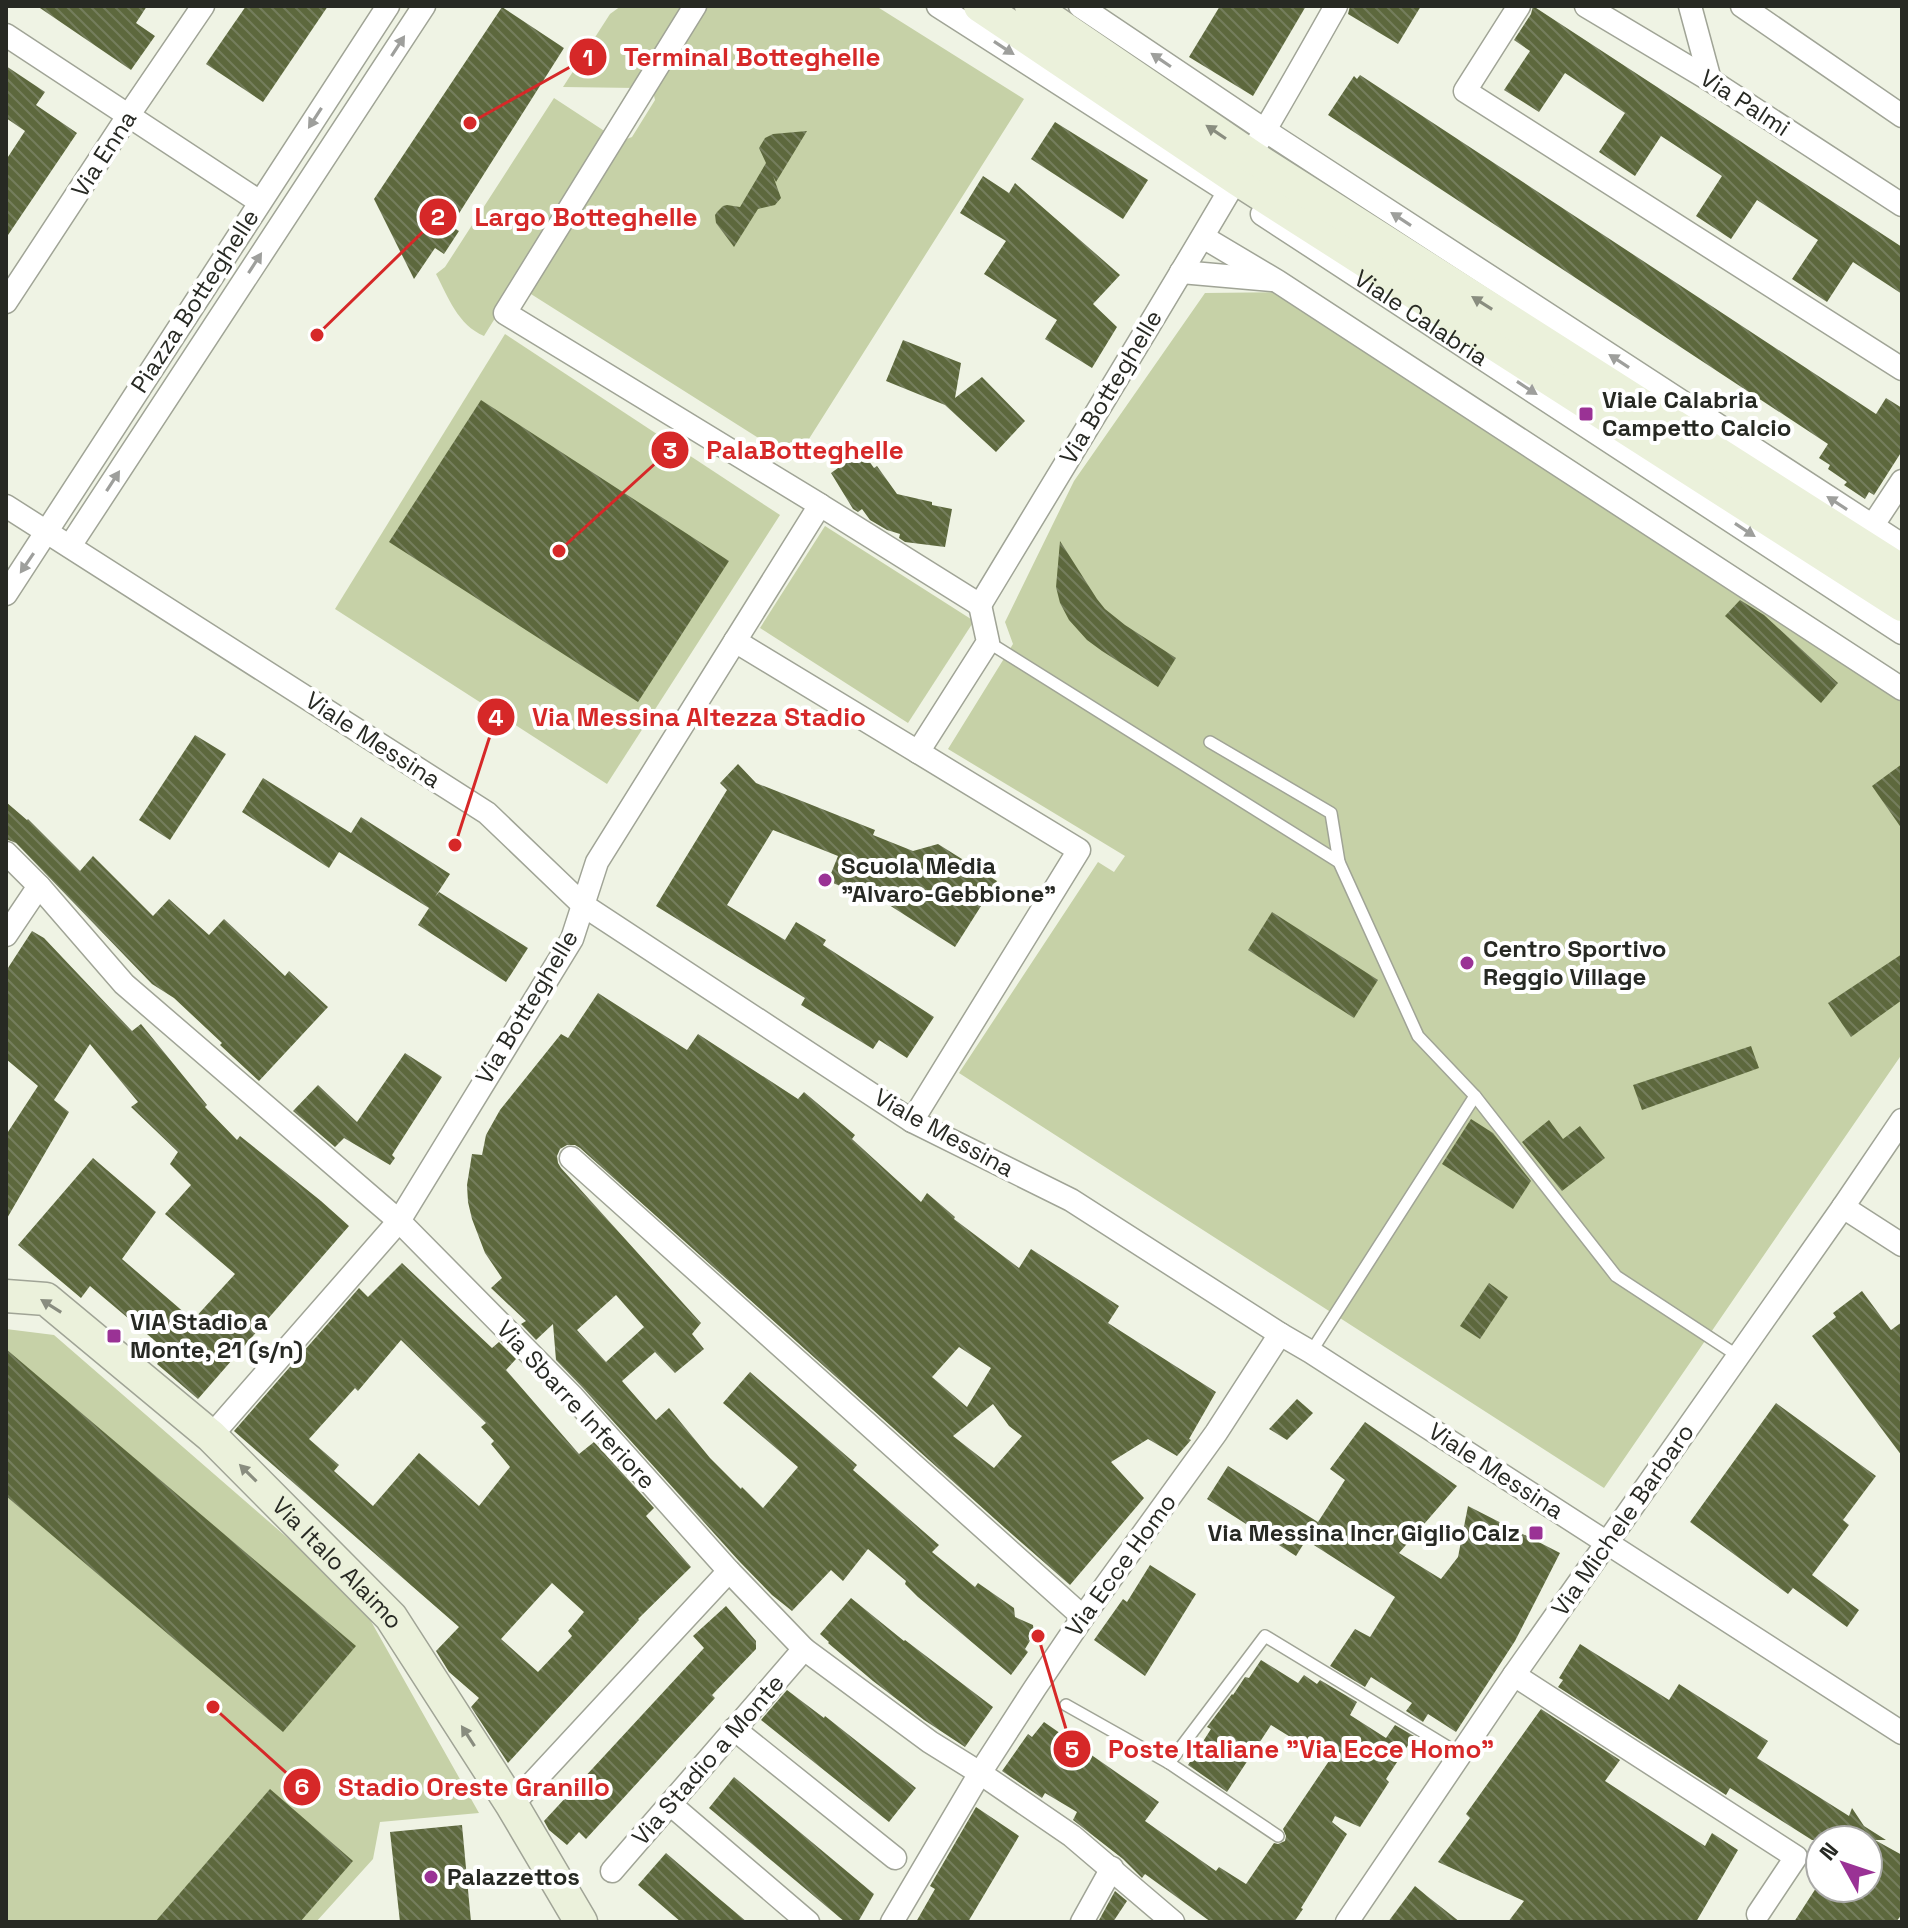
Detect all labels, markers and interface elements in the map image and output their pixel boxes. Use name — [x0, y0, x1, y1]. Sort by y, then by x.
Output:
callout: Terminal Botteghelle — [568, 32, 897, 82]
one-way arrow — [390, 35, 405, 56]
text: Terminal Botteghelle — [624, 40, 880, 74]
one-way arrow — [993, 40, 1015, 55]
text: 1 — [583, 42, 593, 73]
one-way arrow — [1150, 53, 1171, 68]
street label: Via Palmi — [1694, 62, 1796, 143]
street label: Via Enna — [64, 104, 143, 203]
one-way arrow — [308, 107, 322, 129]
one-way arrow — [1206, 125, 1227, 140]
callout: Largo Botteghelle — [418, 192, 713, 242]
text: Largo Botteghelle — [474, 200, 698, 234]
text: 2 — [431, 201, 445, 232]
street label: Piazza Botteghelle — [124, 203, 266, 398]
one-way arrow — [1390, 212, 1411, 227]
one-way arrow — [248, 253, 263, 274]
street label: Viale Calabria — [1348, 263, 1494, 373]
one-way arrow — [1471, 296, 1493, 310]
street label: Via Botteghelle — [1052, 304, 1169, 470]
one-way arrow — [1608, 354, 1629, 369]
one-way arrow — [1517, 380, 1538, 395]
place label: Viale Calabria Campetto Calcio — [1602, 384, 1791, 443]
marker: Viale Calabria Campetto Calcio — [1577, 405, 1595, 423]
callout: PalaBotteghelle — [650, 425, 920, 475]
text: PalaBotteghelle — [706, 433, 904, 467]
text: 3 — [663, 435, 677, 466]
one-way arrow — [105, 470, 120, 492]
one-way arrow — [1826, 496, 1847, 511]
one-way arrow — [1734, 523, 1755, 538]
one-way arrow — [19, 552, 34, 573]
street label: Viale Messina — [300, 684, 447, 795]
callout: Via Messina Altezza Stadio — [476, 692, 882, 742]
text: Via Messina Altezza Stadio — [532, 700, 866, 734]
text: 4 — [488, 702, 504, 733]
place label: Scuola Media "Alvaro-Gebbione" — [841, 850, 1056, 909]
marker: Scuola Media "Alvaro-Gebbione" — [816, 871, 834, 889]
street label: Via Botteghelle — [468, 924, 585, 1090]
place label: Centro Sportivo Reggio Village — [1483, 933, 1666, 992]
marker: Centro Sportivo Reggio Village — [1458, 954, 1476, 972]
street label: Viale Messina — [869, 1081, 1020, 1184]
one-way arrow — [40, 1298, 61, 1313]
place label: VIA Stadio a Monte, 21 (s/n) — [130, 1306, 303, 1365]
street label: Via Sbarre Inferiore — [490, 1314, 663, 1496]
marker: VIA Stadio a Monte, 21 (s/n) — [105, 1327, 123, 1345]
street label: Viale Messina — [1423, 1415, 1570, 1526]
street label: Via Michele Barbaro — [1544, 1417, 1701, 1622]
one-way arrow — [239, 1464, 258, 1483]
street label: Via Ecce Homo — [1058, 1487, 1183, 1642]
street label: Via Italo Alaimo — [265, 1490, 411, 1635]
place label: Via Messina Incr Giglio Calz — [1207, 1517, 1520, 1548]
marker: Via Messina Incr Giglio Calz — [1527, 1524, 1545, 1542]
street label: Via Stadio a Monte — [625, 1668, 790, 1852]
callout: Poste Italiane "Via Ecce Homo" — [1052, 1724, 1510, 1774]
one-way arrow — [461, 1725, 475, 1747]
text: Poste Italiane "Via Ecce Homo" — [1108, 1732, 1494, 1766]
text: 5 — [1065, 1734, 1079, 1765]
callout: Stadio Oreste Granillo — [282, 1762, 626, 1812]
text: Stadio Oreste Granillo — [338, 1770, 610, 1804]
text: 6 — [295, 1771, 309, 1802]
north arrow — [1804, 1824, 1884, 1904]
text: N — [1813, 1836, 1844, 1866]
place label: Palazzettos — [447, 1861, 580, 1892]
marker: Palazzettos — [422, 1868, 440, 1886]

